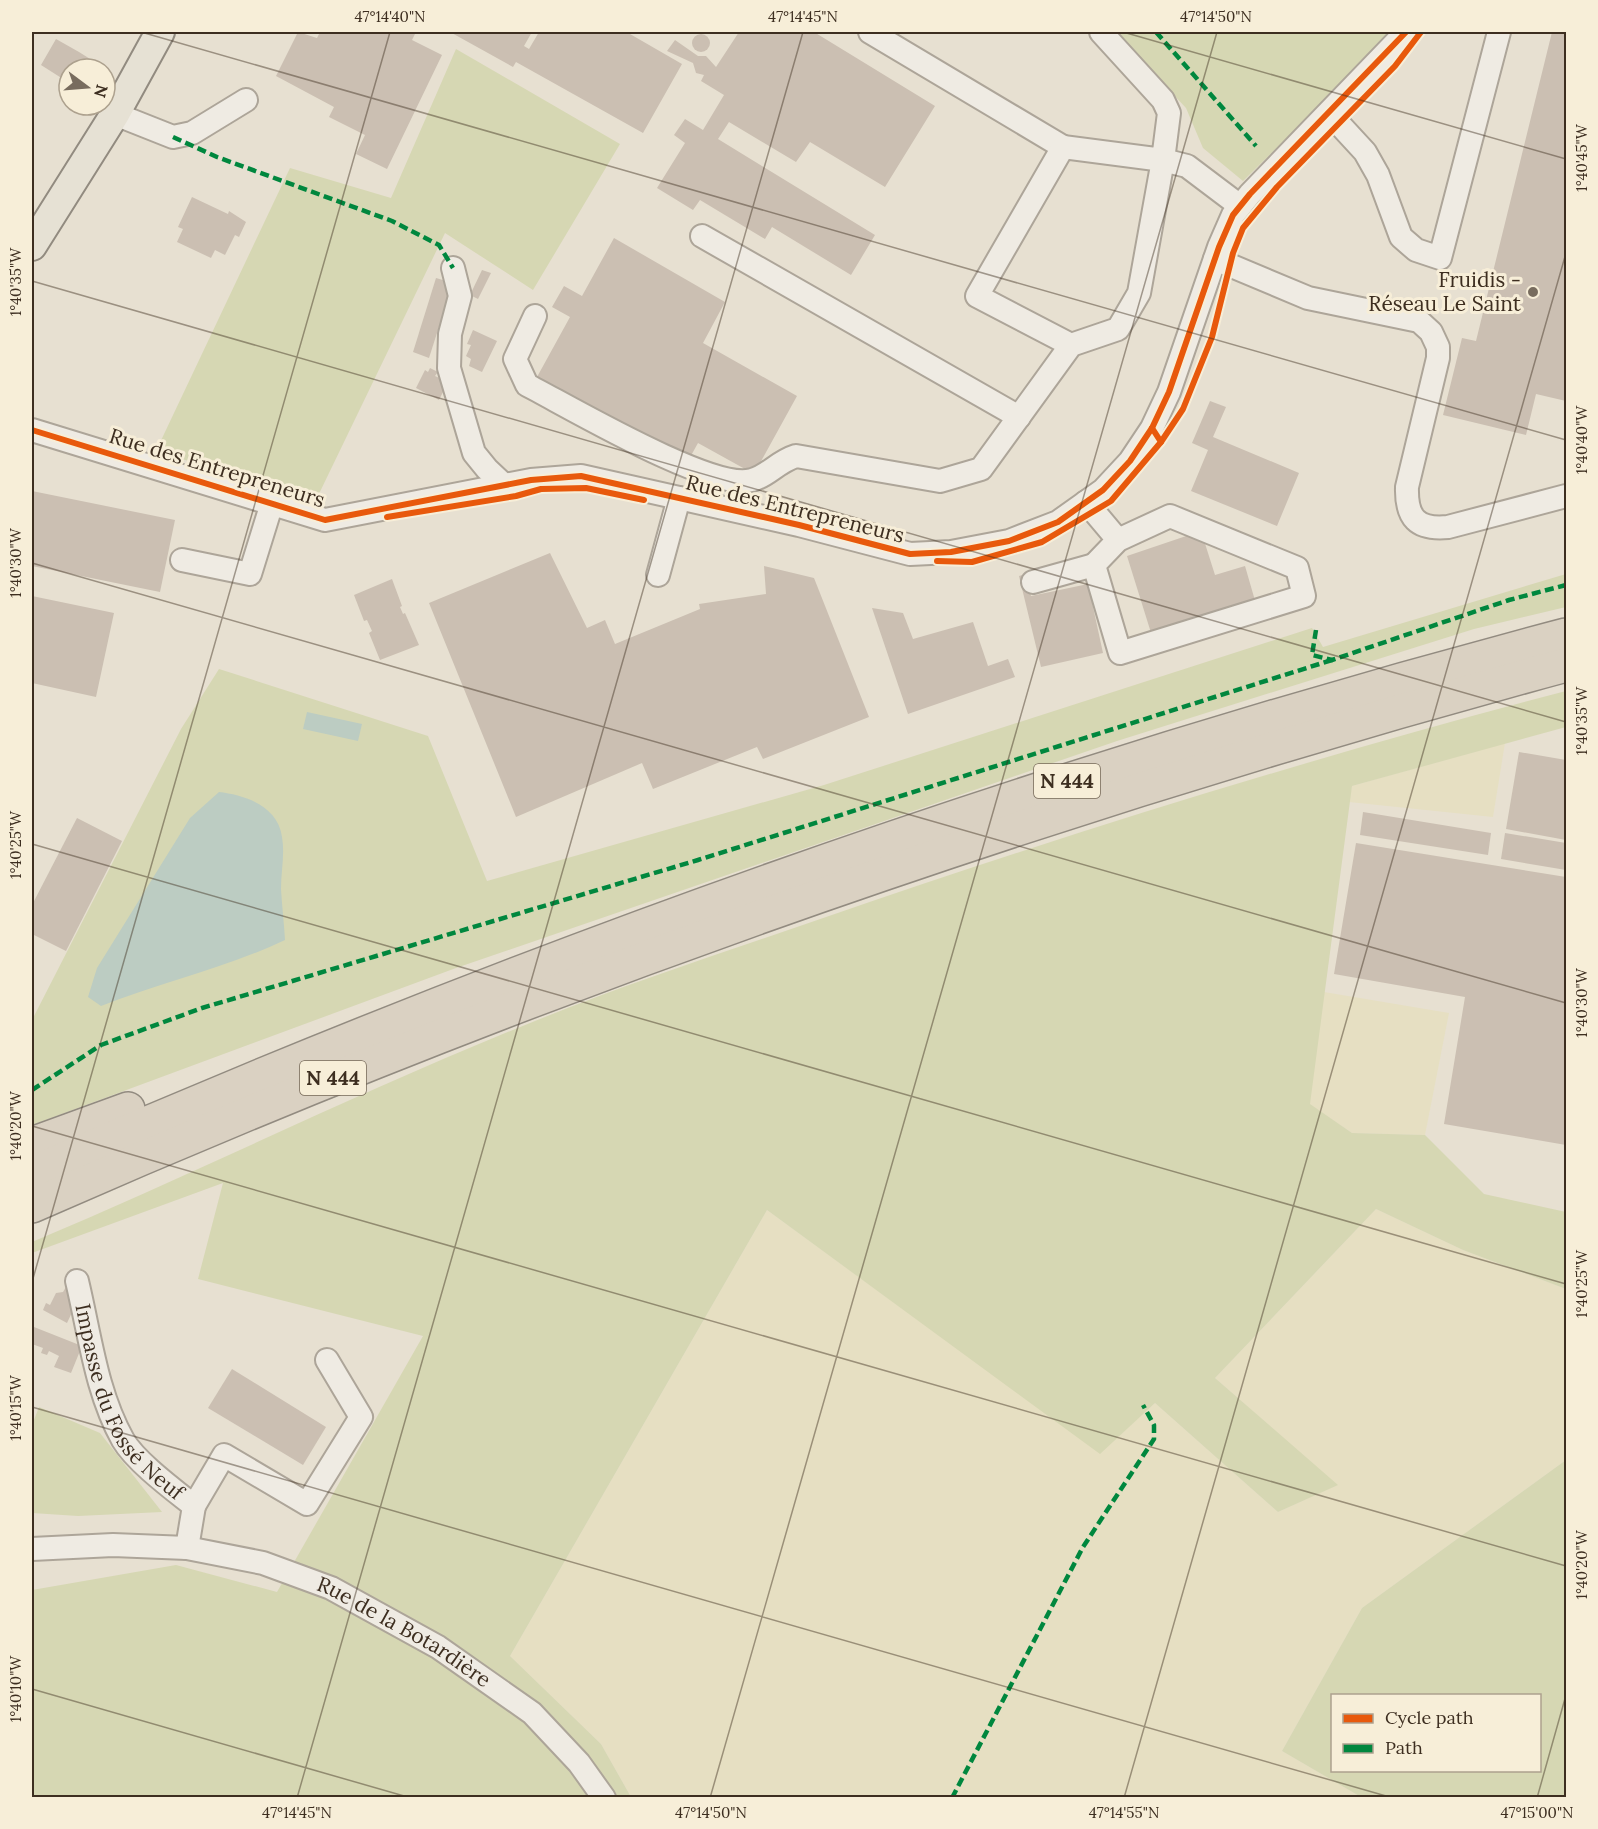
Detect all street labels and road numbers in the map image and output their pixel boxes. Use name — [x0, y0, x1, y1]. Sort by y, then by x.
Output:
street label: Rue des Entrepreneurs — [106, 422, 328, 513]
street label: Rue des Entrepreneurs — [683, 468, 907, 549]
road number: N 444 — [1034, 764, 1100, 798]
road number: N 444 — [300, 1061, 366, 1095]
street label: Impasse du Fossé Neuf — [69, 1301, 191, 1507]
street label: Rue de la Botardière — [313, 1570, 496, 1693]

